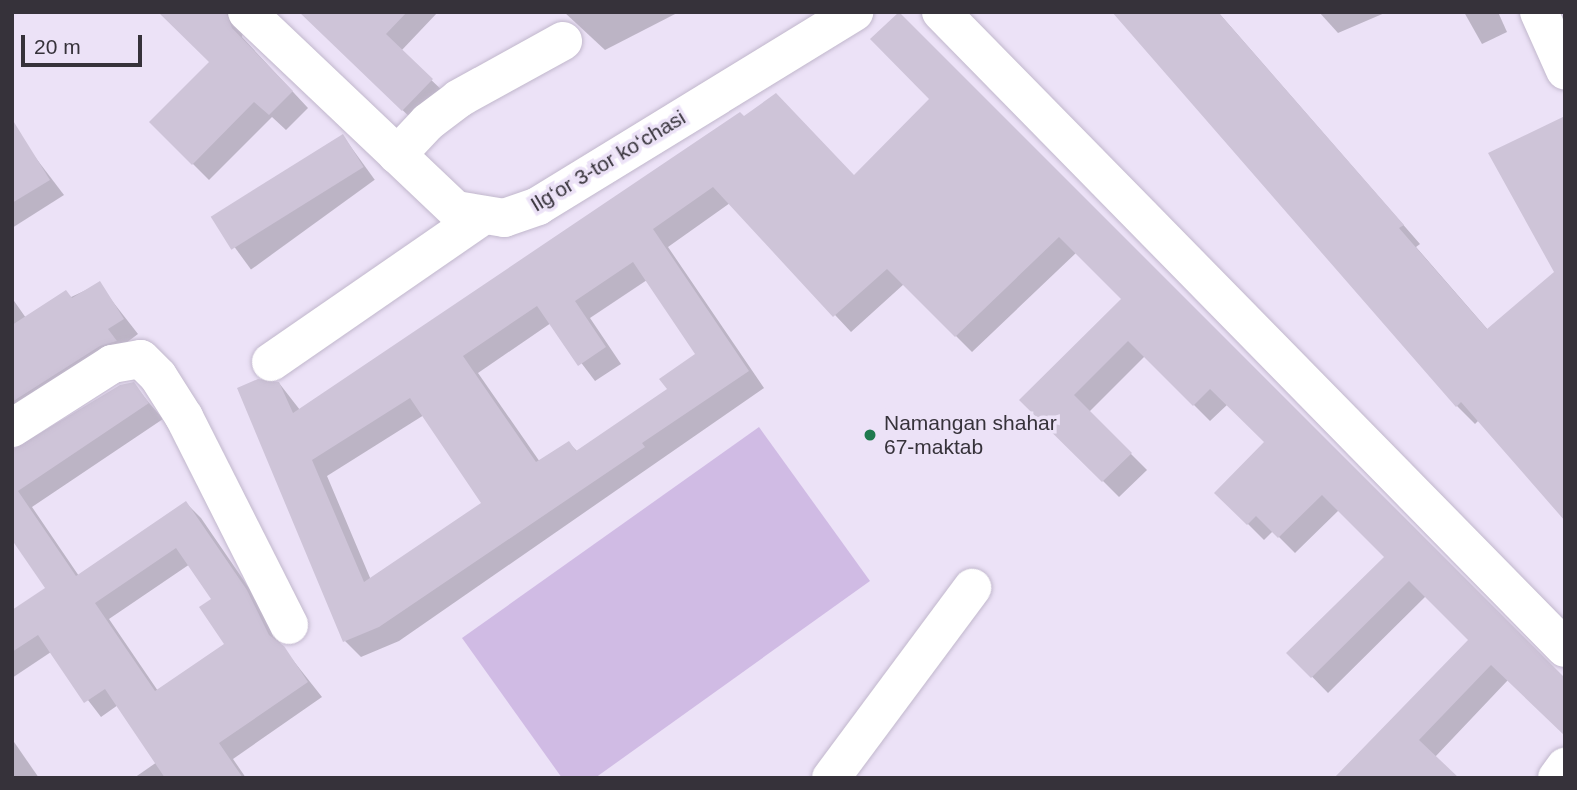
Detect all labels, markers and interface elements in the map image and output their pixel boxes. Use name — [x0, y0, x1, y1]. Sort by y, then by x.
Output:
scale bar — [24, 21, 145, 65]
text: 20 m — [34, 35, 81, 58]
street label: Ilgʻor 3-tor koʻchasi — [526, 105, 690, 217]
place label: Namangan shahar 67-maktab — [884, 410, 1057, 460]
marker: Namangan shahar 67-maktab — [862, 427, 878, 443]

